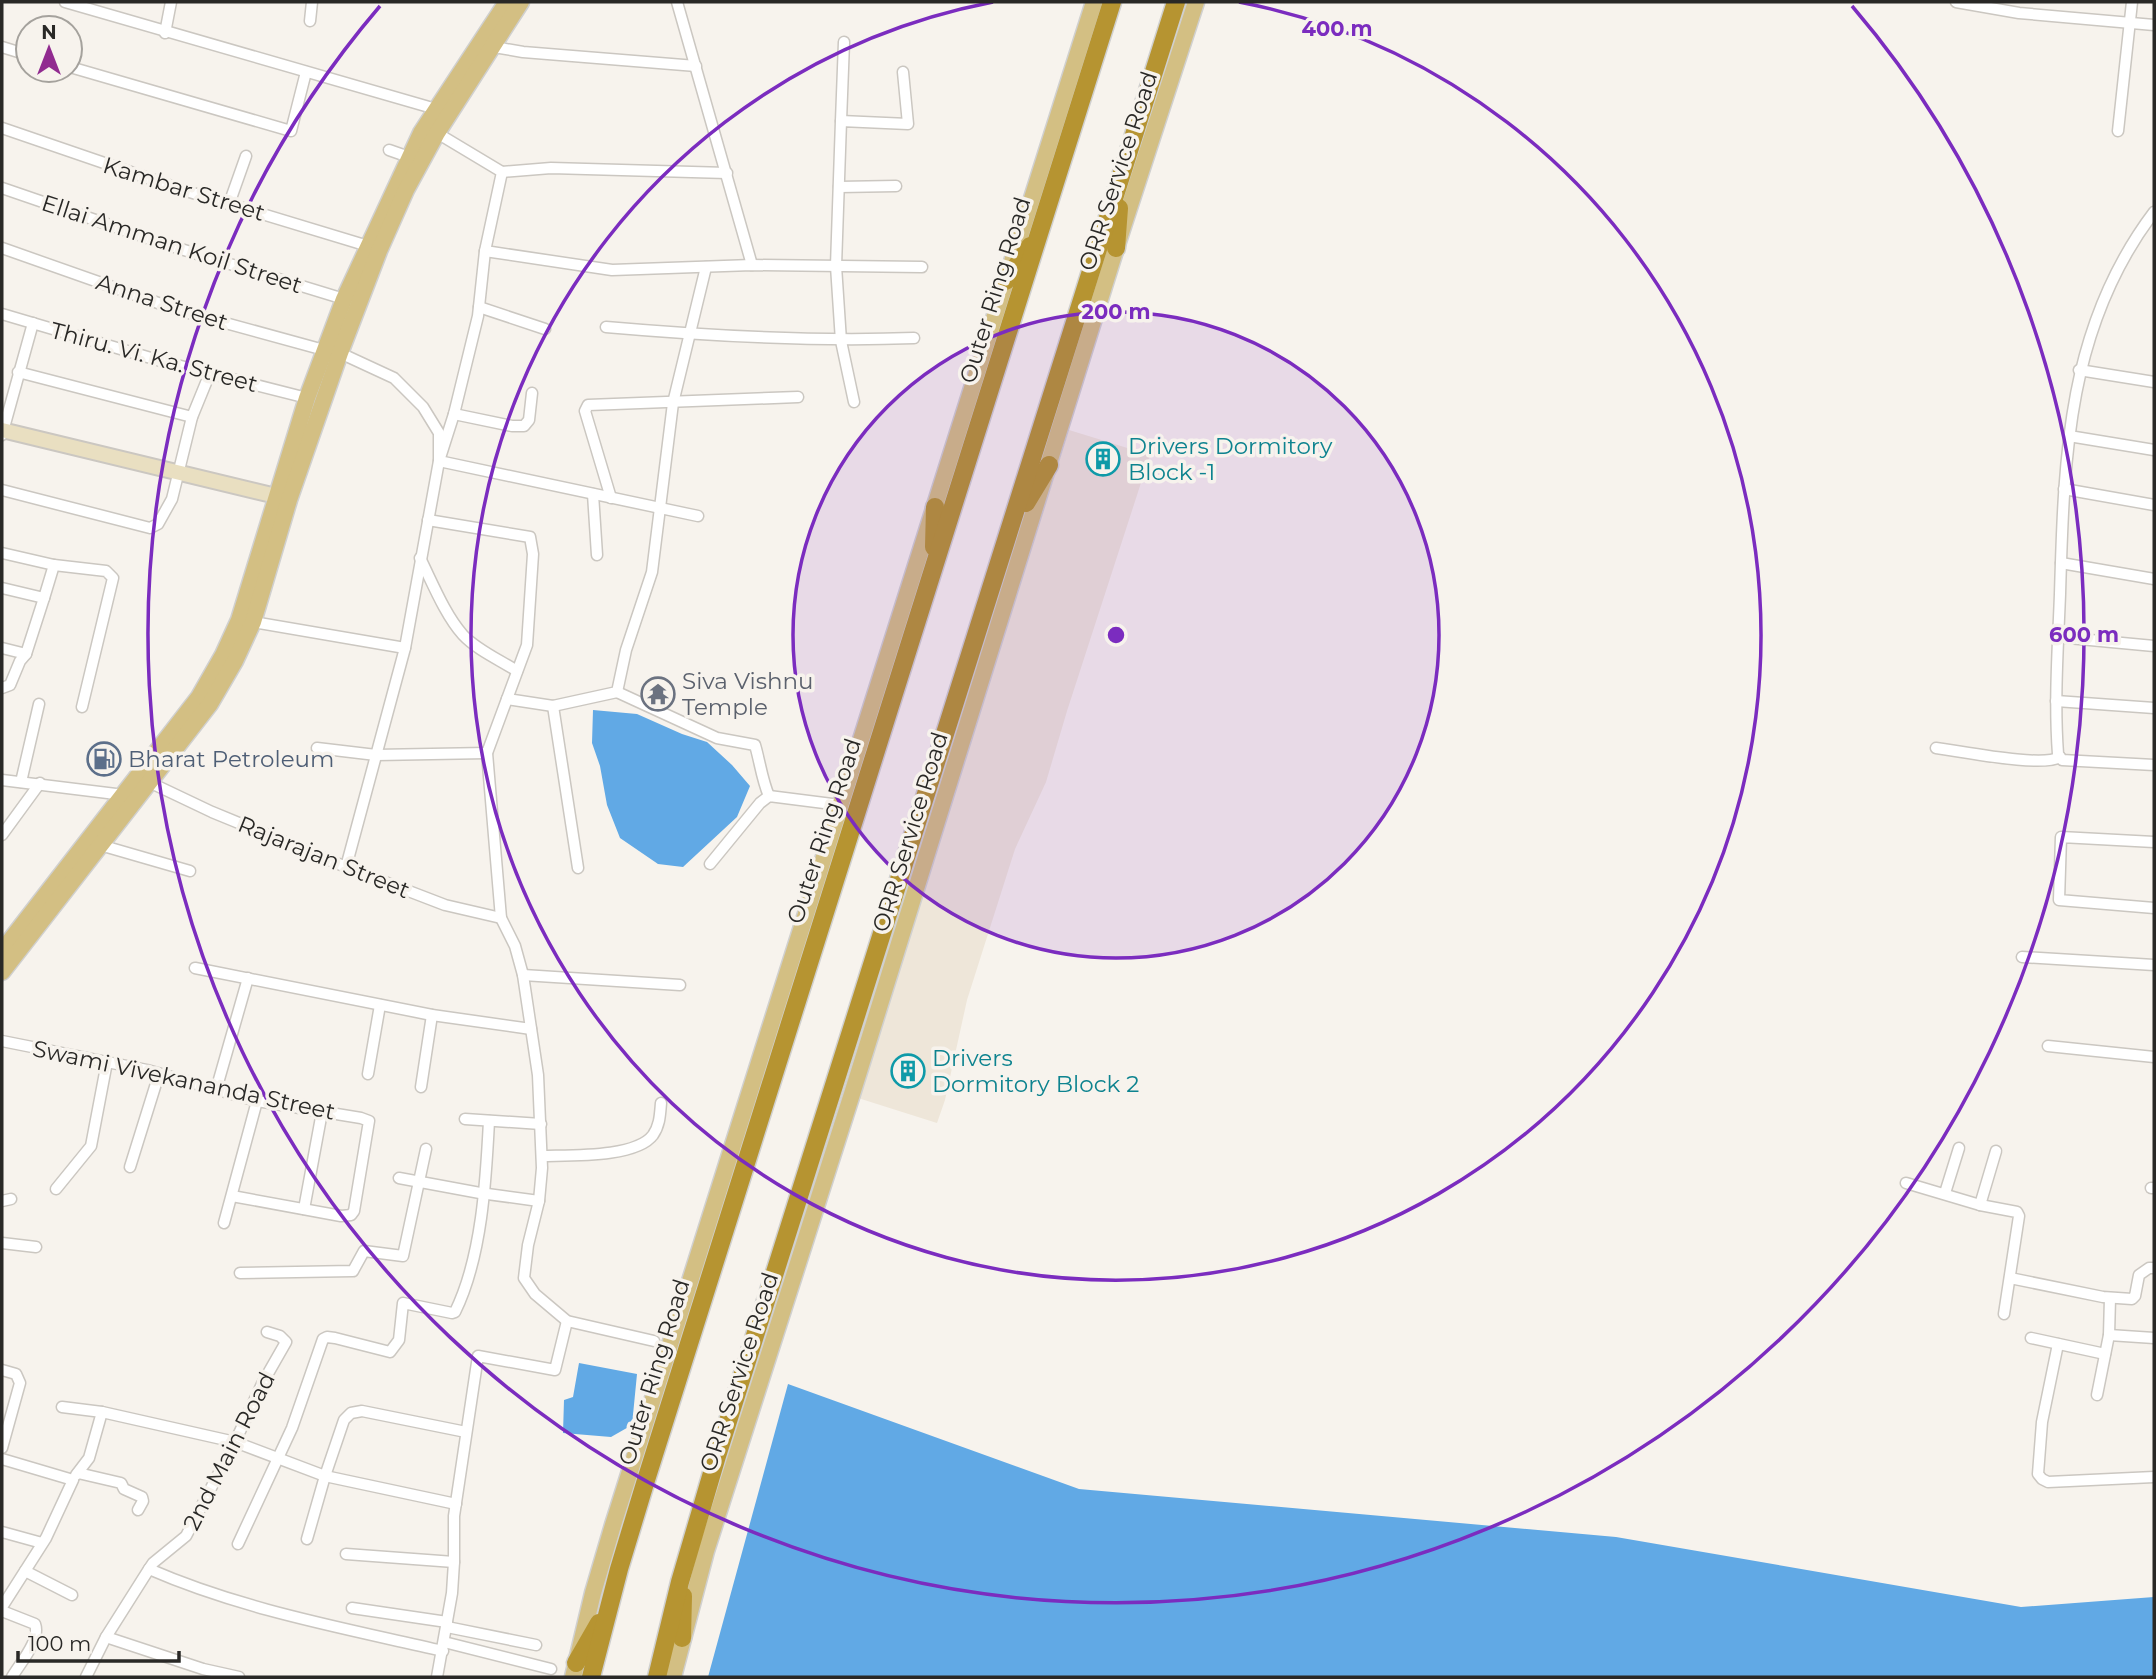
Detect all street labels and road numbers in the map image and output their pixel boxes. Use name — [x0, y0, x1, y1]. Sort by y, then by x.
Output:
street label: ORR Service Road — [1073, 68, 1163, 274]
street label: Kambar Street — [100, 151, 268, 227]
street label: Ellai Amman Koil Street — [38, 189, 306, 299]
street label: Outer Ring Road — [953, 194, 1037, 386]
street label: Anna Street — [93, 268, 231, 336]
street label: Thiru. Vi. Ka. Street — [47, 316, 261, 398]
street label: ORR Service Road — [866, 729, 954, 935]
street label: Outer Ring Road — [781, 735, 867, 927]
street label: Rajarajan Street — [234, 810, 414, 904]
street label: Swami Vivekananda Street — [30, 1034, 338, 1126]
street label: ORR Service Road — [694, 1269, 784, 1475]
street label: Outer Ring Road — [612, 1276, 696, 1468]
street label: 2nd Main Road — [177, 1367, 281, 1535]

